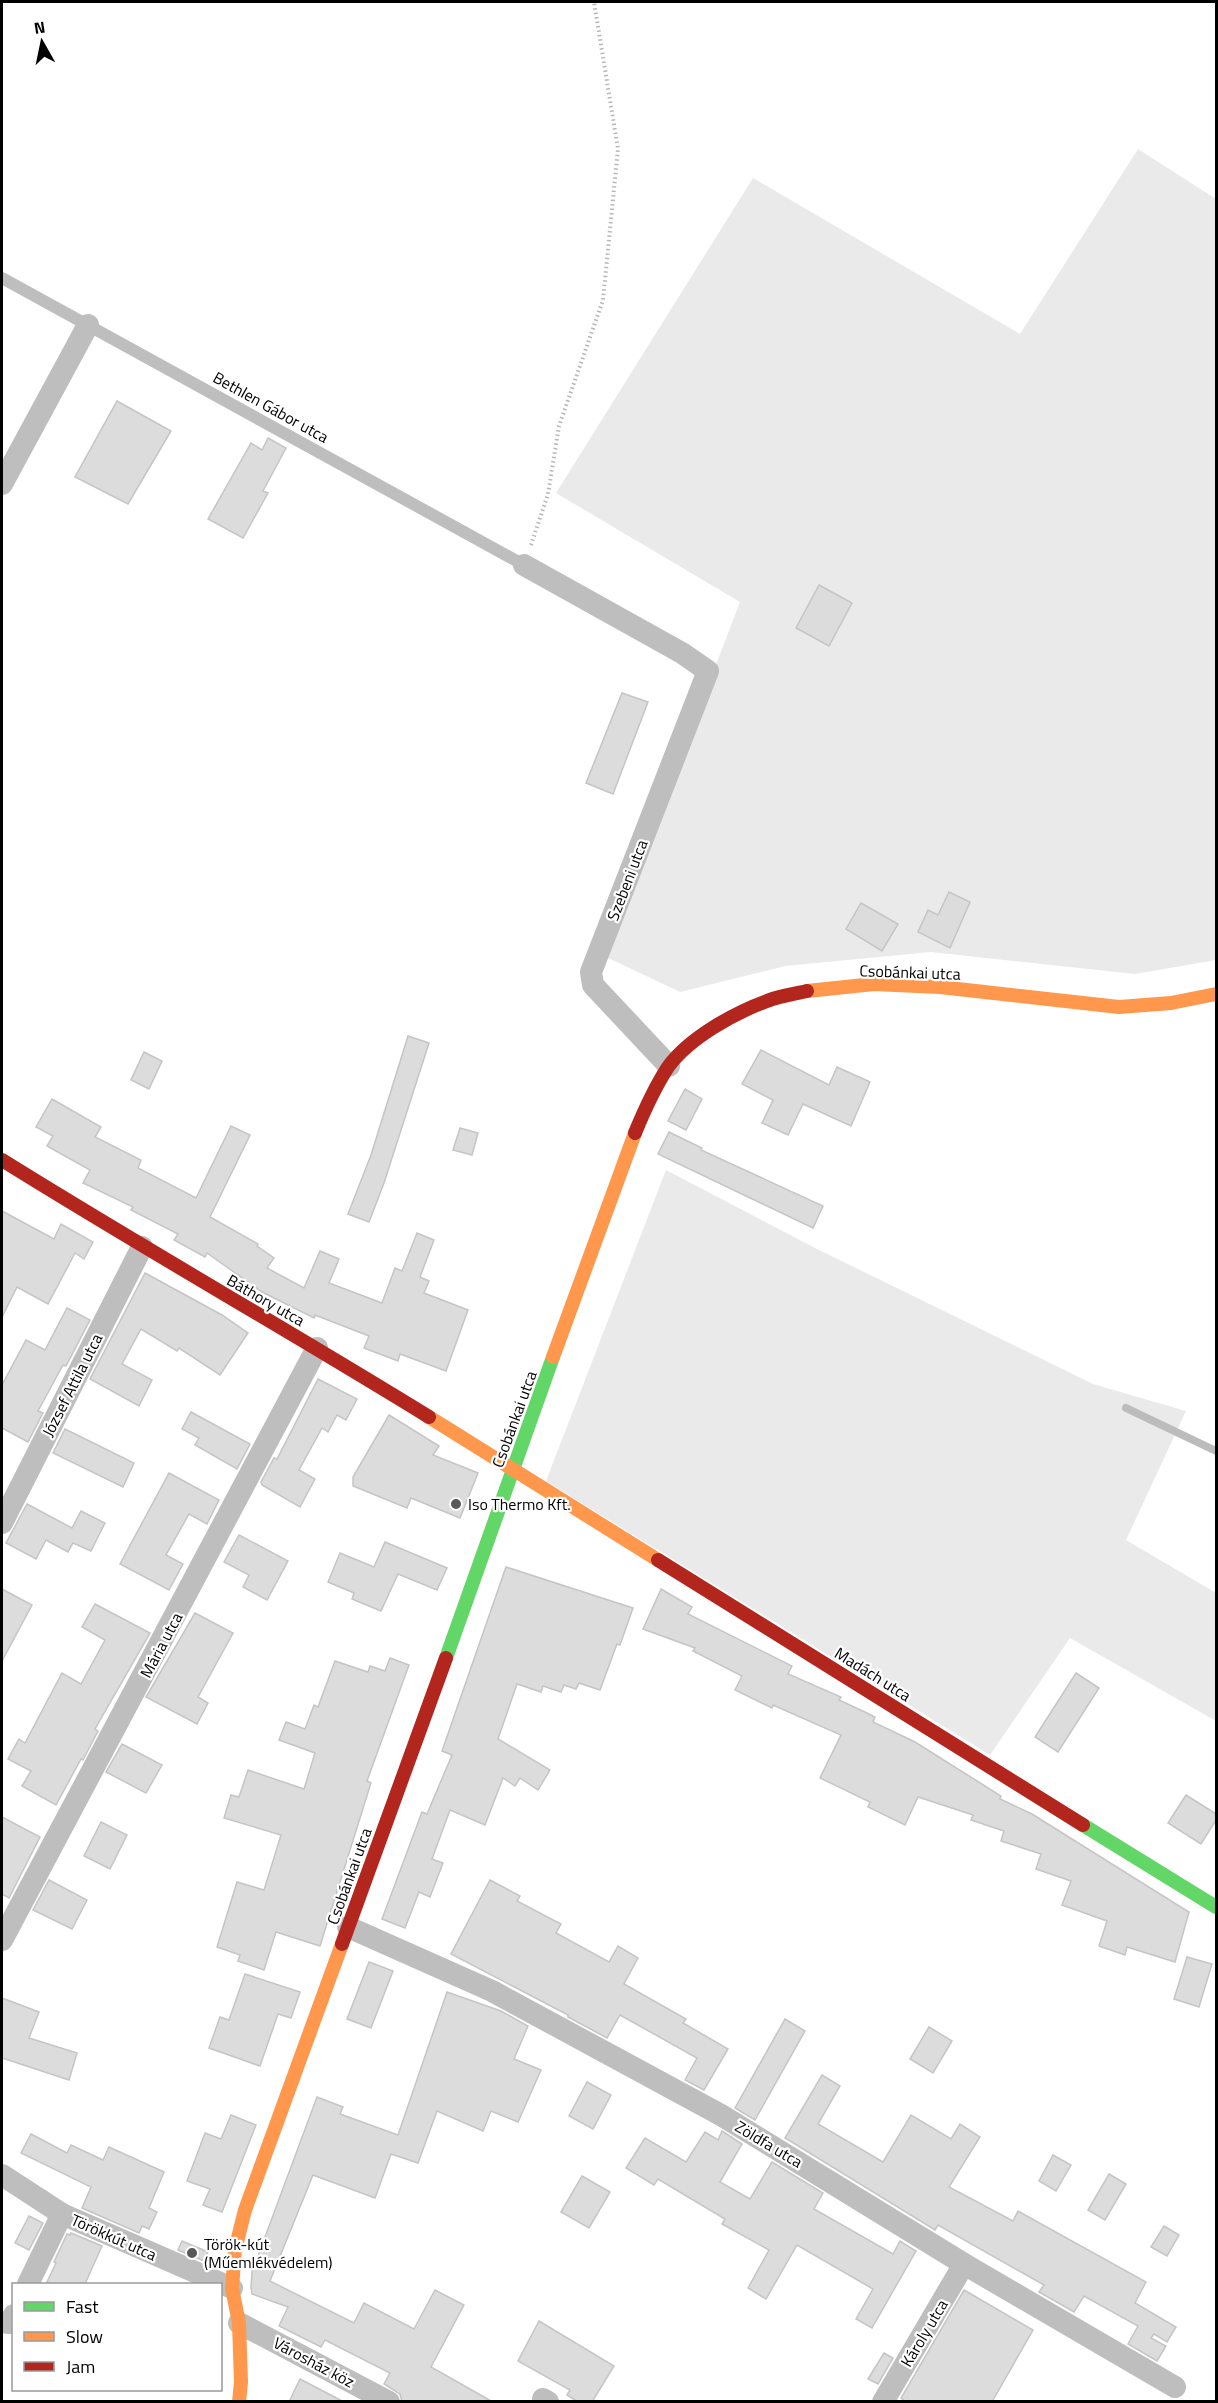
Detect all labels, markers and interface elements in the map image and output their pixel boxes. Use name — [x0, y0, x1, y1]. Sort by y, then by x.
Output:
north arrow — [12, 12, 72, 72]
text: N — [32, 14, 47, 40]
street label: Bethlen Gábor utca — [209, 365, 333, 449]
street label: Szebeni utca — [601, 836, 653, 924]
street label: Csobánkai utca — [859, 958, 961, 986]
street label: Báthory utca — [223, 1268, 309, 1332]
street label: József Attila utca — [36, 1329, 108, 1441]
street label: Csobánkai utca — [485, 1367, 543, 1471]
place label: Iso Thermo Kft. — [468, 1492, 571, 1516]
marker: Iso Thermo Kft. — [449, 1497, 463, 1511]
street label: Mária utca — [134, 1608, 188, 1682]
street label: Madách utca — [830, 1641, 916, 1707]
street label: Csobánkai utca — [320, 1824, 378, 1928]
street label: Zöldfa utca — [731, 2114, 807, 2174]
street label: Törökkút utca — [67, 2207, 161, 2267]
place label: Török-kút (Műemlékvédelem) — [204, 2232, 333, 2274]
marker: Török-kút (Műemlékvédelem) — [185, 2246, 199, 2260]
legend — [12, 2283, 222, 2391]
text: Fast — [66, 2293, 99, 2320]
street label: Károly utca — [894, 2295, 954, 2371]
text: Slow — [66, 2323, 103, 2350]
street label: Városház köz — [269, 2331, 359, 2393]
text: Jam — [66, 2353, 95, 2380]

